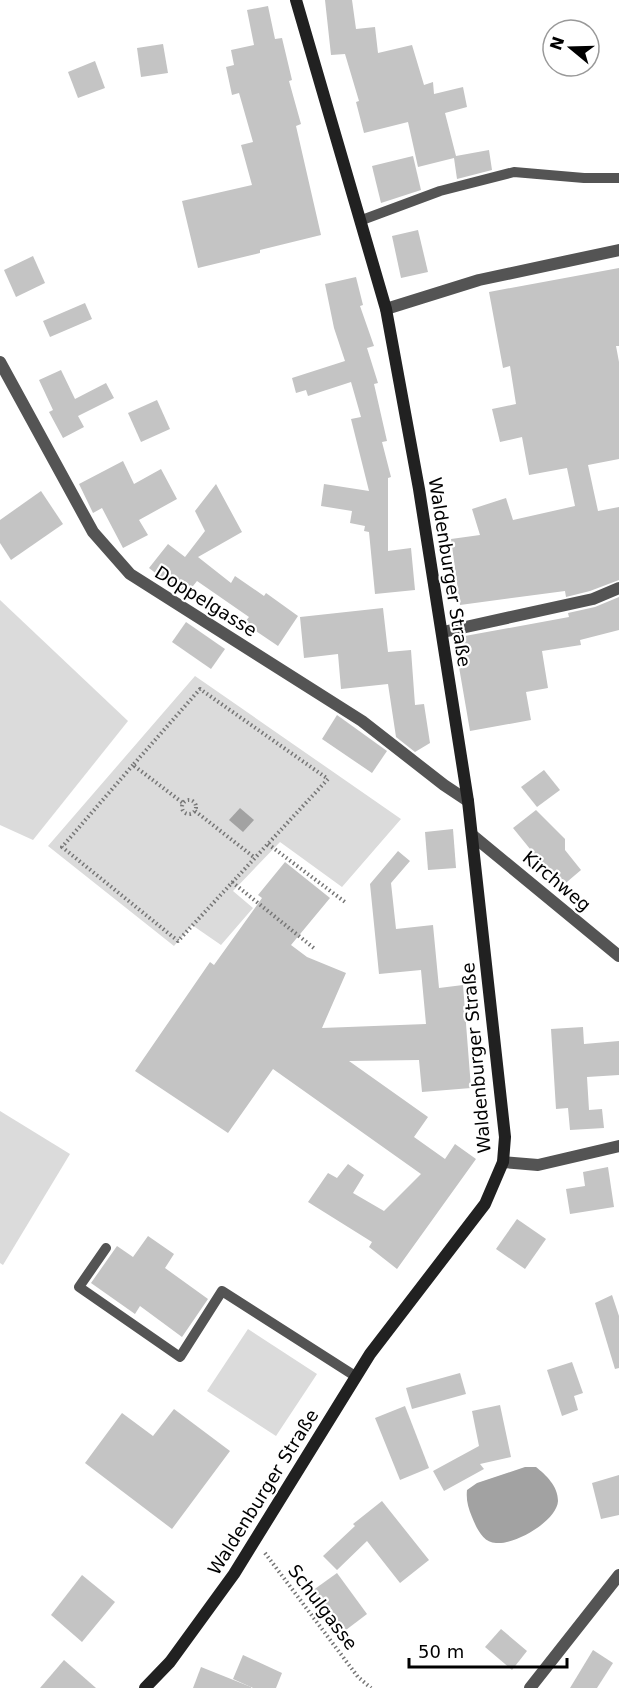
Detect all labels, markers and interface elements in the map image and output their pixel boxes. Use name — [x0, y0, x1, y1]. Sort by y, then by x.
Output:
north arrow — [541, 18, 601, 78]
text: N — [546, 34, 568, 53]
street label: Waldenburger Straße — [425, 476, 475, 668]
street label: Doppelgasse — [151, 561, 261, 641]
street label: Kirchweg — [519, 846, 595, 916]
street label: Waldenburger Straße — [457, 962, 495, 1154]
street label: Waldenburger Straße — [203, 1405, 323, 1579]
street label: Schulgasse — [284, 1560, 362, 1654]
scale bar — [409, 1631, 566, 1669]
text: 50 m — [418, 1641, 464, 1662]

